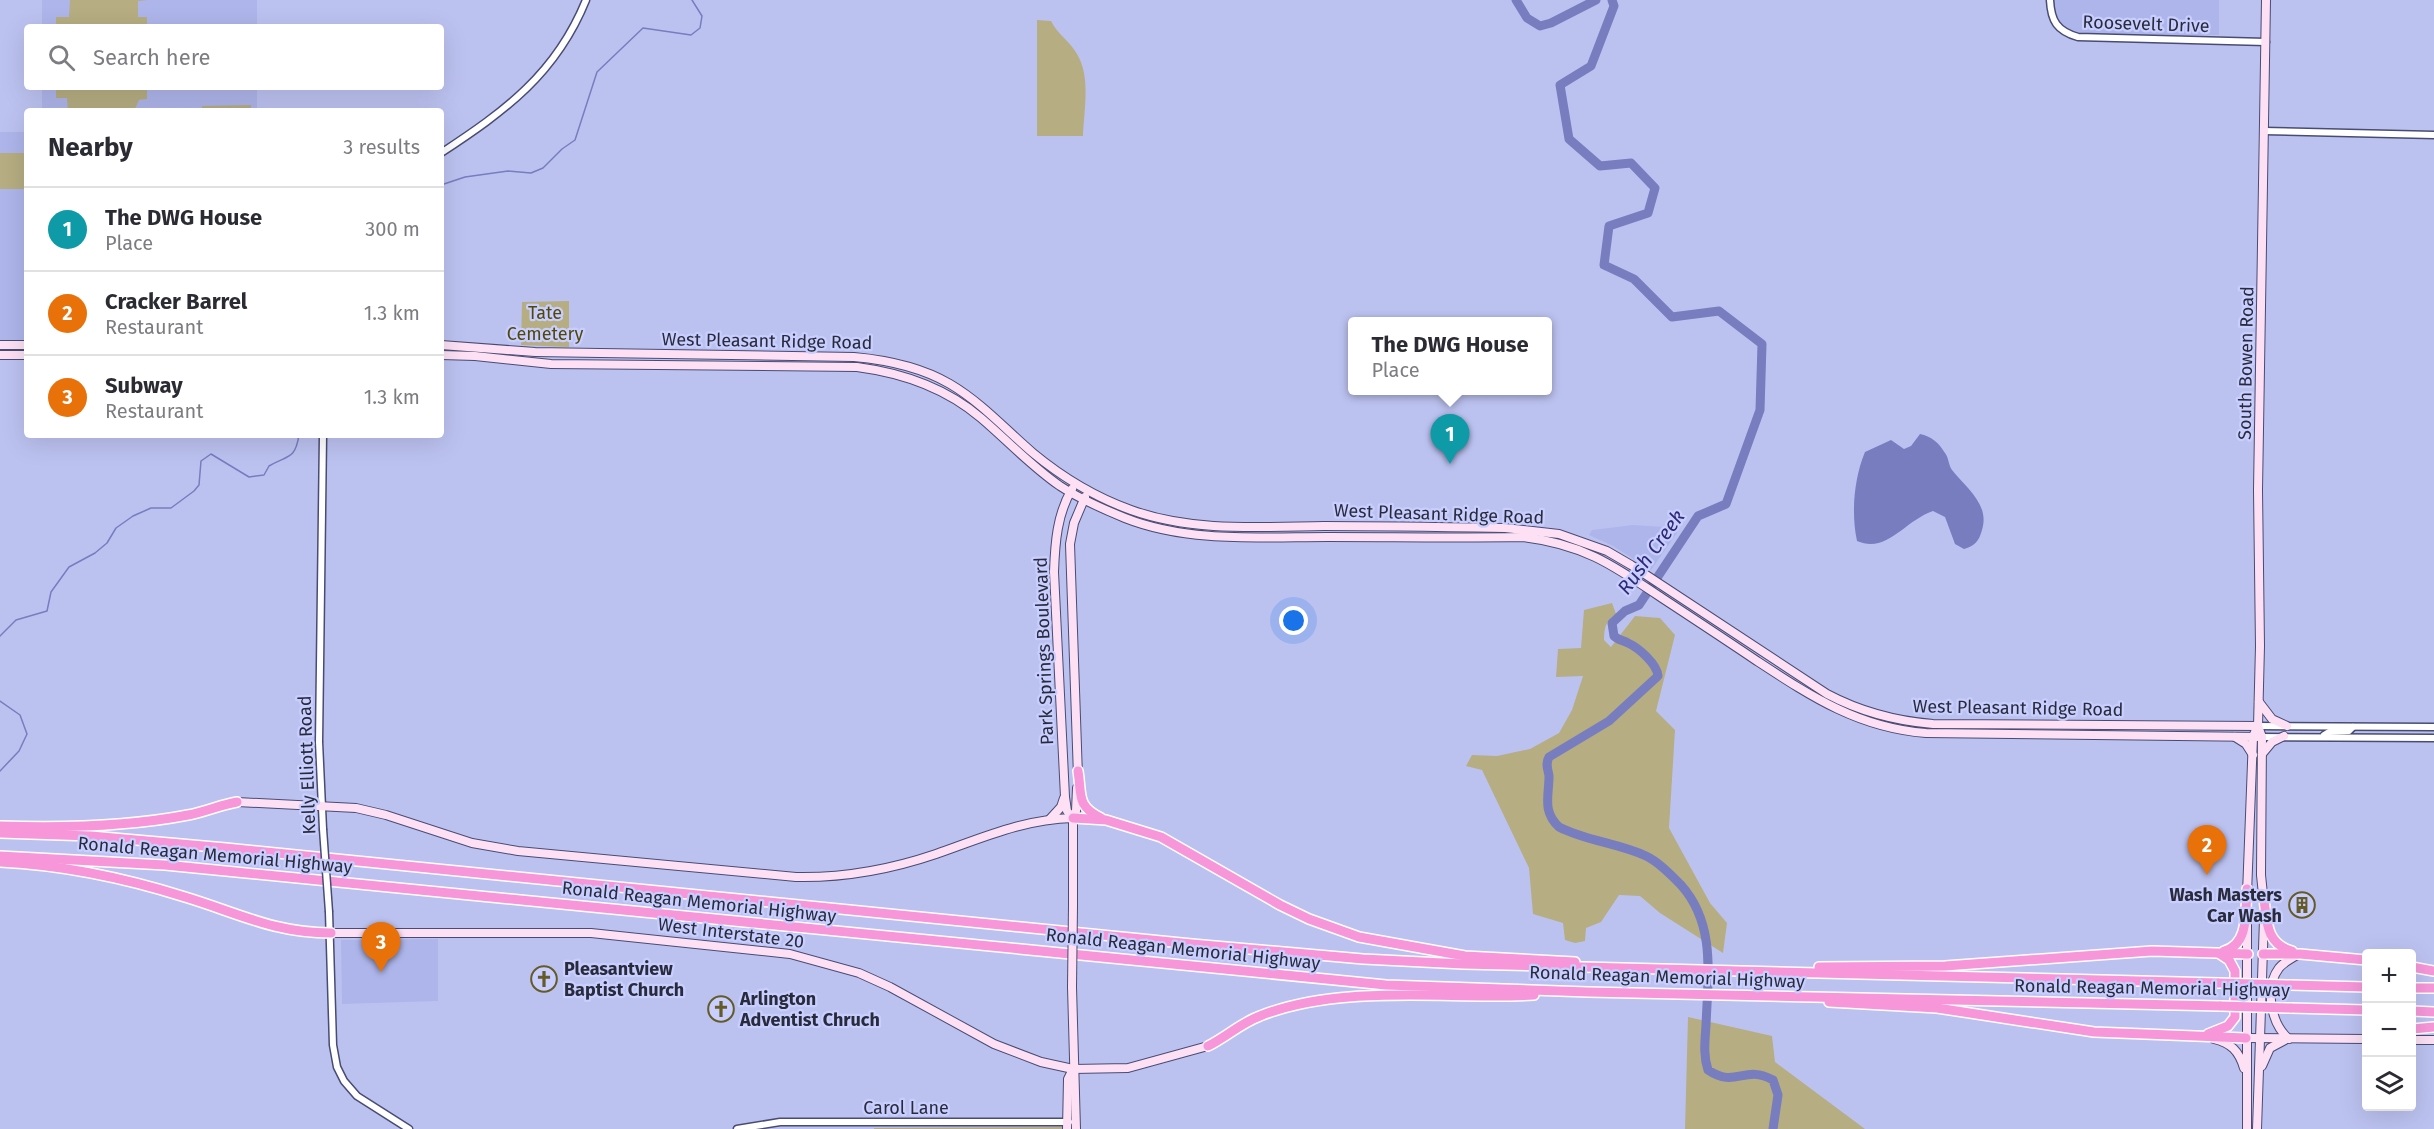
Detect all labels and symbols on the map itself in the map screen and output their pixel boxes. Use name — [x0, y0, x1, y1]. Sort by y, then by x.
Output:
street label: Roosevelt Drive — [2082, 11, 2210, 37]
street label: South Bowen Road — [2234, 286, 2258, 440]
park label: Tate Cemetery — [507, 302, 583, 345]
street label: West Pleasant Ridge Road — [662, 328, 872, 354]
pin: 1 — [1430, 414, 1470, 464]
street label: West Pleasant Ridge Road — [1333, 499, 1545, 529]
water label: Rush Creek — [1612, 505, 1690, 599]
street label: Park Springs Boulevard — [1030, 557, 1058, 745]
your location — [1279, 606, 1308, 635]
street label: Kelly Elliott Road — [294, 695, 320, 835]
street label: West Pleasant Ridge Road — [1913, 695, 2123, 721]
pin: 2 — [2188, 826, 2226, 875]
street label: Ronald Reagan Memorial Highway — [77, 832, 353, 878]
street label: Ronald Reagan Memorial Highway — [561, 877, 837, 927]
place label: Wash Masters Car Wash — [2169, 884, 2282, 927]
building icon: Wash Masters Car Wash — [2287, 890, 2317, 920]
street label: West Interstate 20 — [657, 913, 805, 953]
pin: 3 — [362, 922, 400, 972]
street label: Ronald Reagan Memorial Highway — [1045, 924, 1321, 974]
place label: Pleasantview Baptist Church — [564, 958, 684, 1001]
street label: Ronald Reagan Memorial Highway — [1529, 961, 1805, 993]
church icon: Pleasantview Baptist Church — [529, 964, 559, 994]
street label: Ronald Reagan Memorial Highway — [2014, 975, 2290, 1001]
place label: Arlington Adventist Chruch — [739, 988, 880, 1031]
church icon: Arlington Adventist Chruch — [706, 994, 736, 1024]
street label: Carol Lane — [863, 1097, 949, 1119]

